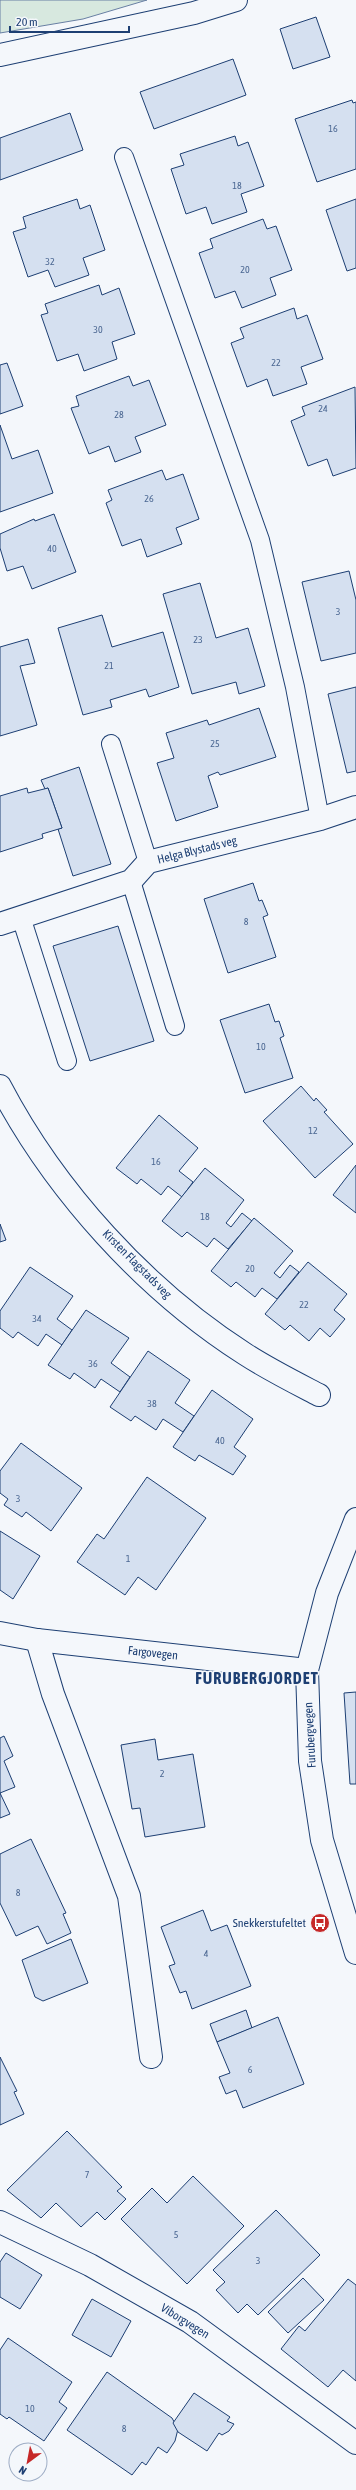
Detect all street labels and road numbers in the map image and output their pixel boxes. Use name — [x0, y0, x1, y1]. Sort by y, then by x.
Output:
street label: Helga Blystads veg — [156, 833, 239, 867]
street label: Kirsten Flagstads veg — [100, 1227, 175, 1302]
street label: Fargovegen — [127, 1643, 179, 1663]
street label: Furubergvegen — [301, 1702, 319, 1768]
street label: Viborgvegen — [158, 2301, 212, 2341]

